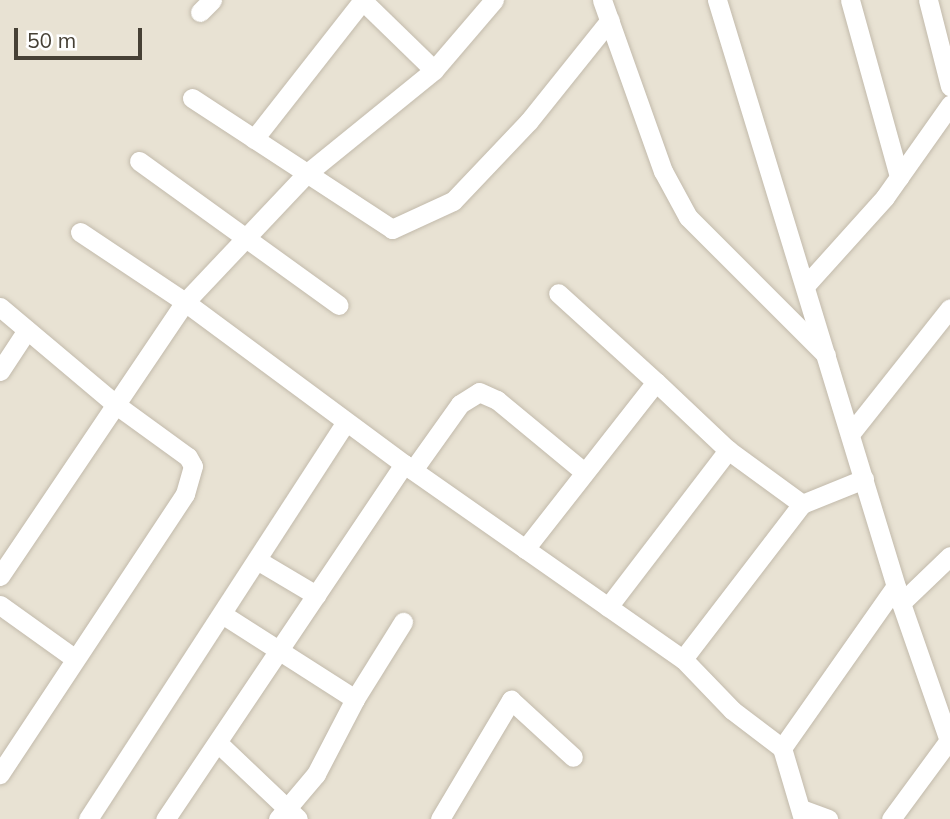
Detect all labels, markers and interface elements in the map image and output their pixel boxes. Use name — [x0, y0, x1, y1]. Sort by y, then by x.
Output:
scale bar — [18, 14, 145, 58]
text: 50 m — [27, 27, 76, 53]

